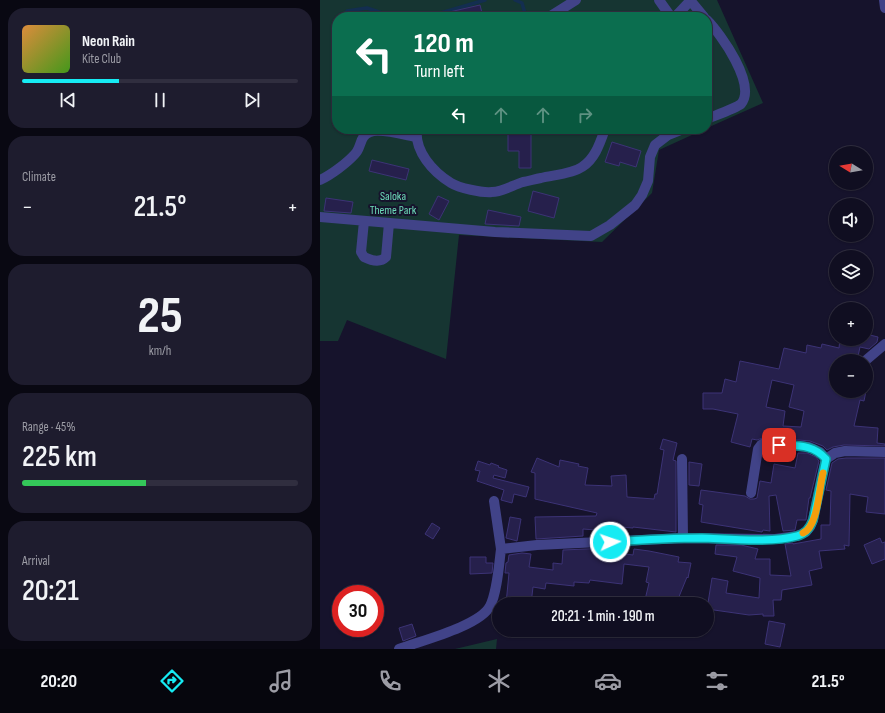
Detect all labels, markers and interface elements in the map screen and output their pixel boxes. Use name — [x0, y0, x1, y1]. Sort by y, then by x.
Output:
text: 120 m — [414, 27, 474, 60]
icon: left — [348, 28, 400, 80]
text: Neon Rain — [82, 32, 135, 51]
text: Kite Club — [82, 51, 121, 67]
text: Turn left — [414, 61, 465, 82]
icon: previous — [57, 89, 79, 111]
icon: pause — [149, 89, 171, 111]
icon: next — [241, 89, 263, 111]
icon: left — [448, 104, 470, 126]
icon: ahead — [490, 104, 512, 126]
icon: ahead — [532, 104, 554, 126]
icon: right — [574, 104, 596, 126]
north arrow — [829, 146, 873, 190]
map controls — [829, 146, 873, 398]
text: Climate — [22, 169, 56, 185]
text: 21.5° — [133, 189, 187, 225]
park label: Saloka Theme Park — [370, 189, 417, 218]
text: − — [22, 194, 33, 221]
text: + — [287, 194, 298, 221]
button: sound — [829, 198, 873, 242]
button: layers — [829, 250, 873, 294]
text: 25 — [137, 285, 183, 348]
button: + — [829, 302, 873, 346]
text: km/h — [149, 343, 171, 359]
button: − — [829, 354, 873, 398]
text: Range · 45% — [22, 419, 76, 435]
pin — [762, 428, 796, 462]
icon: arrive — [768, 434, 790, 456]
text: 225 km — [22, 439, 97, 475]
position arrow — [589, 521, 631, 563]
text: Arrival — [22, 553, 50, 569]
text: 20:21 — [22, 573, 79, 609]
speed limit sign: 30 — [332, 585, 384, 637]
text: 20:21 · 1 min · 190 m — [551, 607, 655, 626]
icon: directions — [158, 667, 186, 695]
icon: music — [267, 667, 295, 695]
icon: phone — [376, 667, 404, 695]
icon: climate — [485, 667, 513, 695]
icon: car — [594, 667, 622, 695]
icon: filters — [703, 667, 731, 695]
text: 20:20 — [40, 671, 77, 692]
text: 21.5° — [812, 671, 845, 692]

